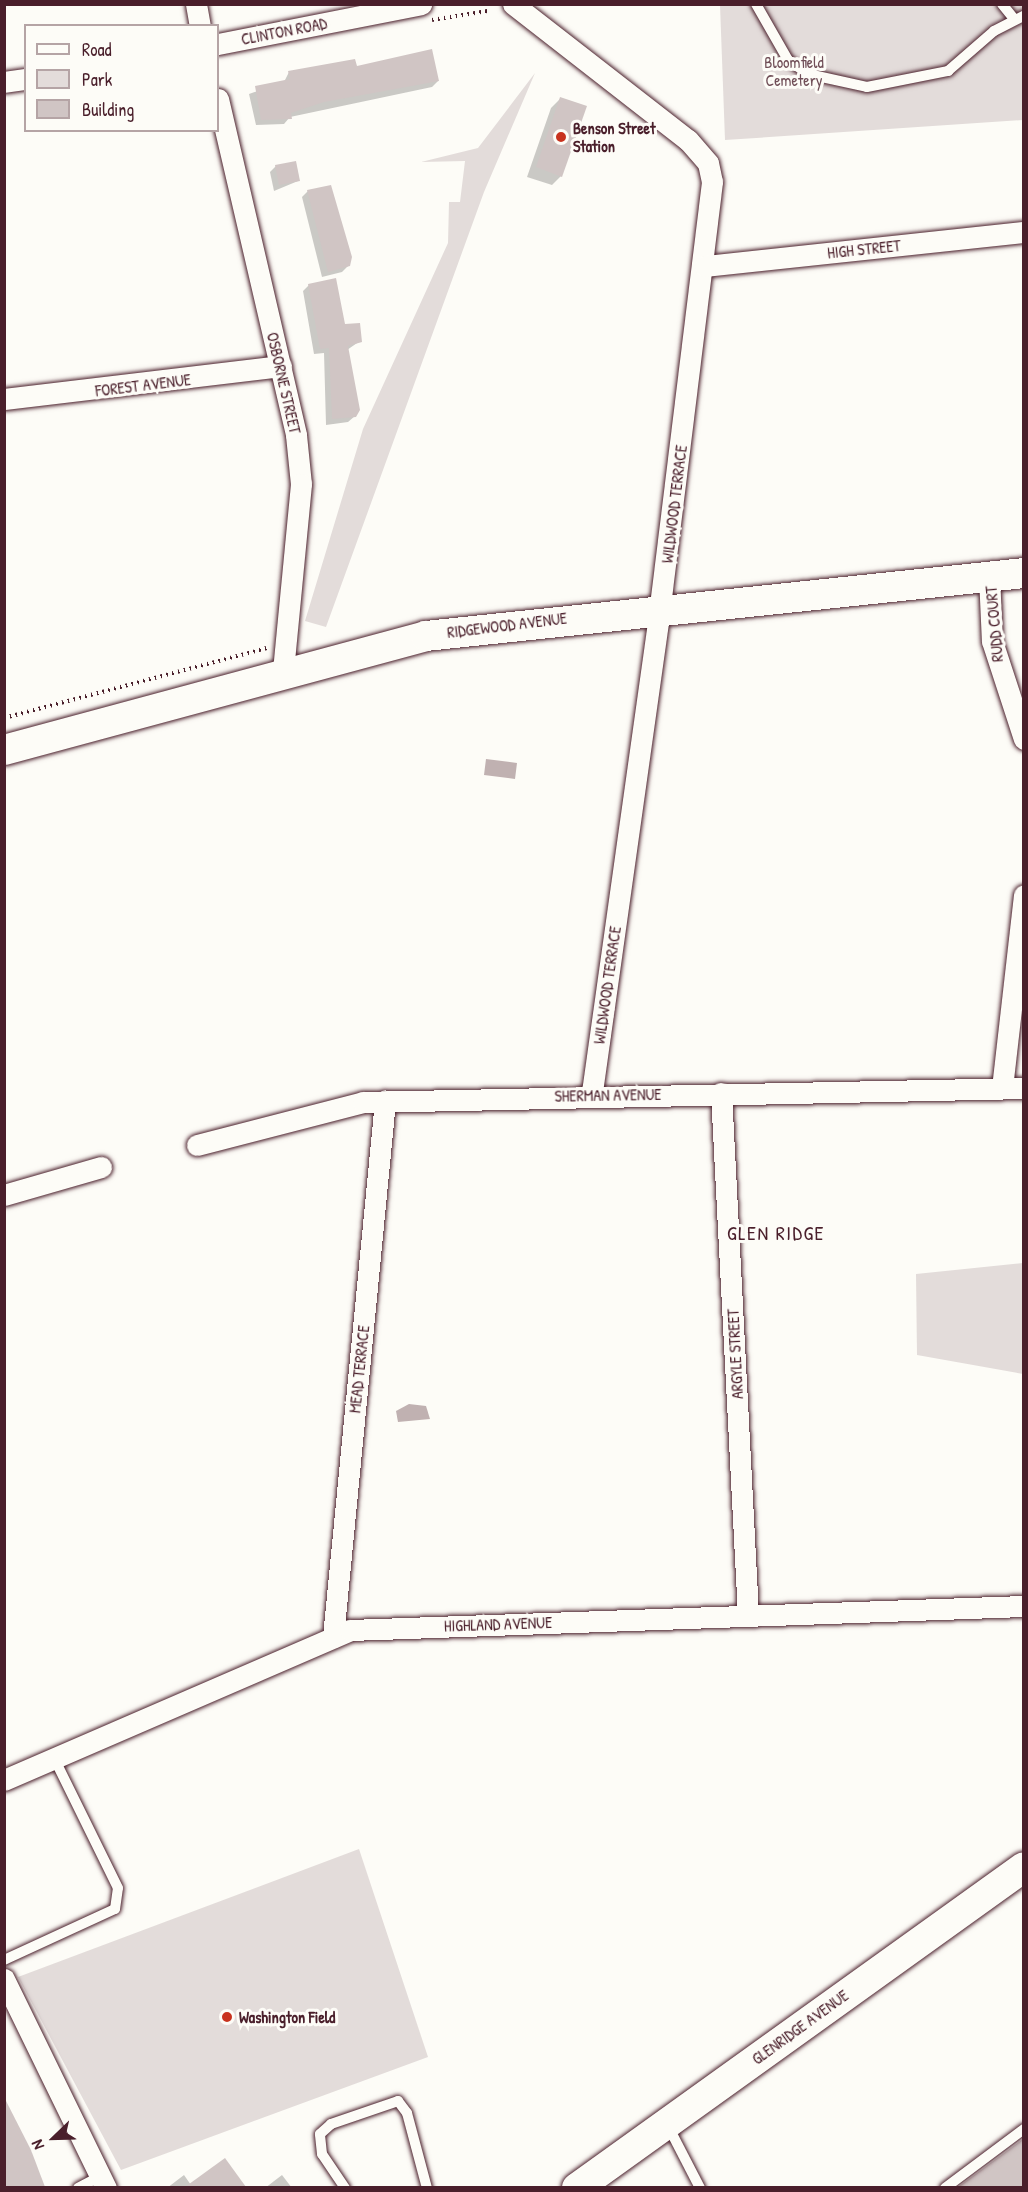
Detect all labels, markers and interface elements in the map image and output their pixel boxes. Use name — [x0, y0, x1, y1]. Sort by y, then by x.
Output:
street label: CLINTON ROAD — [239, 13, 329, 49]
legend — [24, 24, 219, 132]
text: Road — [82, 37, 112, 62]
park label: Bloomfield Cemetery — [764, 52, 824, 90]
text: Park — [82, 67, 112, 92]
text: Building — [82, 97, 134, 122]
place label: Benson Street Station — [573, 118, 655, 156]
marker: Benson Street Station — [554, 130, 568, 144]
street label: HIGH STREET — [826, 236, 902, 262]
street label: OSBORNE STREET — [263, 330, 305, 436]
street label: FOREST AVENUE — [94, 370, 192, 400]
street label: WILDWOOD TERRACE — [657, 444, 691, 564]
street label: RUDD COURT — [981, 585, 1007, 663]
street label: RIDGEWOOD AVENUE — [446, 608, 568, 642]
street label: WILDWOOD TERRACE — [589, 925, 625, 1045]
street label: SHERMAN AVENUE — [554, 1084, 662, 1106]
district label: GLEN RIDGE — [727, 1220, 825, 1244]
street label: ARGYLE STREET — [723, 1308, 747, 1400]
street label: MEAD TERRACE — [345, 1324, 373, 1414]
street label: HIGHLAND AVENUE — [444, 1613, 552, 1635]
street label: GLENRIDGE AVENUE — [748, 1986, 852, 2068]
place label: Washington Field — [239, 2007, 335, 2027]
marker: Washington Field — [220, 2010, 234, 2024]
north arrow — [24, 2108, 84, 2168]
text: N — [26, 2137, 49, 2153]

